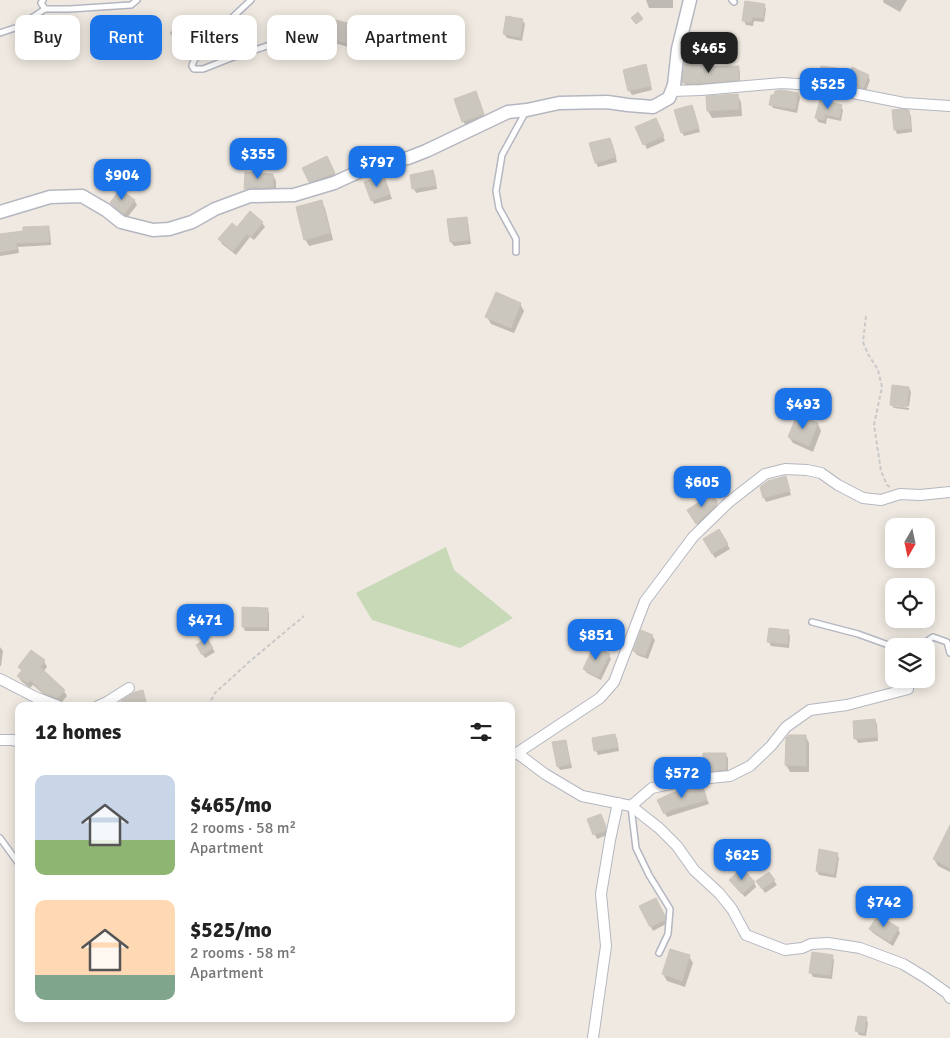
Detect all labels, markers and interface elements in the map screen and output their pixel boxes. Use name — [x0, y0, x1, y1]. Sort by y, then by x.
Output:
chip: Buy — [15, 15, 80, 60]
chip: Rent — [90, 15, 162, 60]
chip: Filters — [172, 15, 257, 60]
chip: New — [267, 15, 337, 60]
chip: Apartment — [347, 15, 465, 60]
pin: $465 — [679, 32, 739, 74]
text: $465 — [692, 38, 726, 58]
pin: $525 — [798, 68, 858, 110]
text: $525 — [811, 74, 845, 94]
pin: $355 — [228, 138, 288, 180]
text: $355 — [241, 144, 275, 164]
pin: $797 — [347, 146, 407, 188]
text: $797 — [360, 152, 394, 172]
pin: $904 — [92, 158, 152, 201]
text: $904 — [105, 165, 139, 185]
pin: $493 — [773, 388, 833, 430]
text: $493 — [786, 394, 820, 414]
pin: $605 — [672, 466, 732, 508]
text: $605 — [685, 472, 719, 492]
north arrow — [885, 518, 935, 568]
map controls — [885, 518, 935, 688]
button: locate — [885, 578, 935, 628]
pin: $471 — [175, 604, 235, 646]
text: $471 — [188, 610, 222, 630]
pin: $851 — [566, 618, 626, 661]
text: $851 — [579, 625, 613, 645]
button: layers — [885, 638, 935, 688]
icon: filters — [467, 718, 495, 746]
text: 12 homes — [35, 719, 121, 745]
pin: $572 — [652, 756, 712, 799]
text: $572 — [665, 763, 699, 783]
text: $465/mo — [190, 792, 272, 818]
icon: home — [75, 795, 135, 855]
text: 2 rooms · 58 m² — [190, 818, 296, 838]
text: Apartment — [190, 838, 263, 858]
pin: $625 — [712, 838, 772, 881]
text: $625 — [725, 845, 759, 865]
pin: $742 — [854, 886, 914, 928]
text: $742 — [867, 892, 901, 912]
text: $525/mo — [190, 917, 272, 943]
icon: home — [75, 920, 135, 980]
text: 2 rooms · 58 m² — [190, 943, 296, 963]
text: Apartment — [190, 963, 263, 983]

